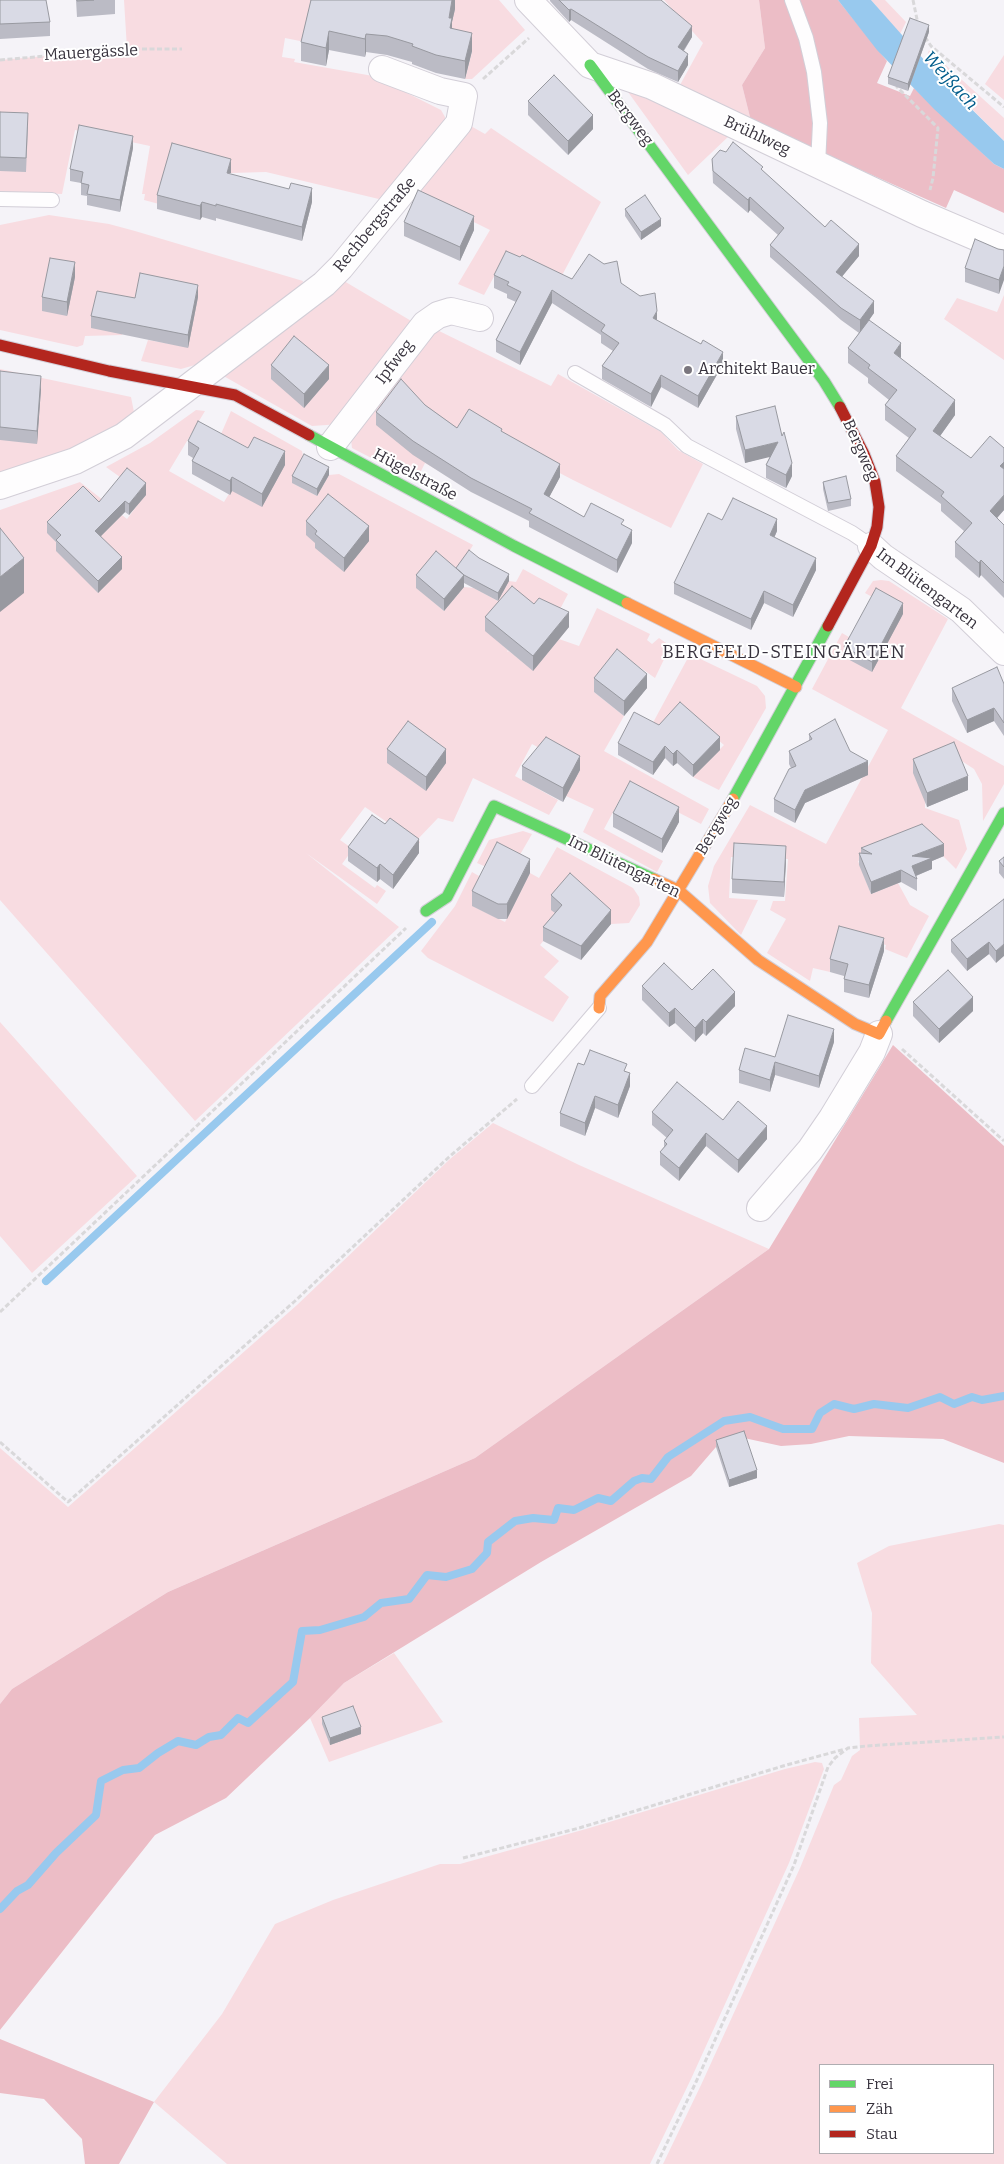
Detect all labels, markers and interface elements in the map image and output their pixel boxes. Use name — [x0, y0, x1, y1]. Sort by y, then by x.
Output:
street label: Mauergässle — [43, 41, 139, 65]
water label: Weißach — [918, 47, 982, 115]
street label: Bergweg — [603, 86, 657, 150]
street label: Brühlweg — [721, 112, 793, 160]
street label: Rechbergstraße — [330, 174, 420, 276]
street label: Ipfweg — [372, 336, 418, 388]
place label: Architekt Bauer — [698, 360, 815, 380]
marker: Architekt Bauer — [682, 364, 694, 376]
street label: Bergweg — [838, 417, 882, 483]
street label: Hügelstraße — [370, 445, 460, 505]
street label: Im Blütengarten — [872, 545, 982, 633]
district label: BERGFELD-STEINGÄRTEN — [660, 642, 908, 664]
street label: Bergweg — [692, 793, 742, 859]
street label: Im Blütengarten — [565, 832, 683, 902]
legend — [819, 2064, 994, 2154]
text: Frei — [866, 2075, 893, 2093]
text: Zäh — [866, 2100, 893, 2118]
text: Stau — [866, 2125, 898, 2143]

